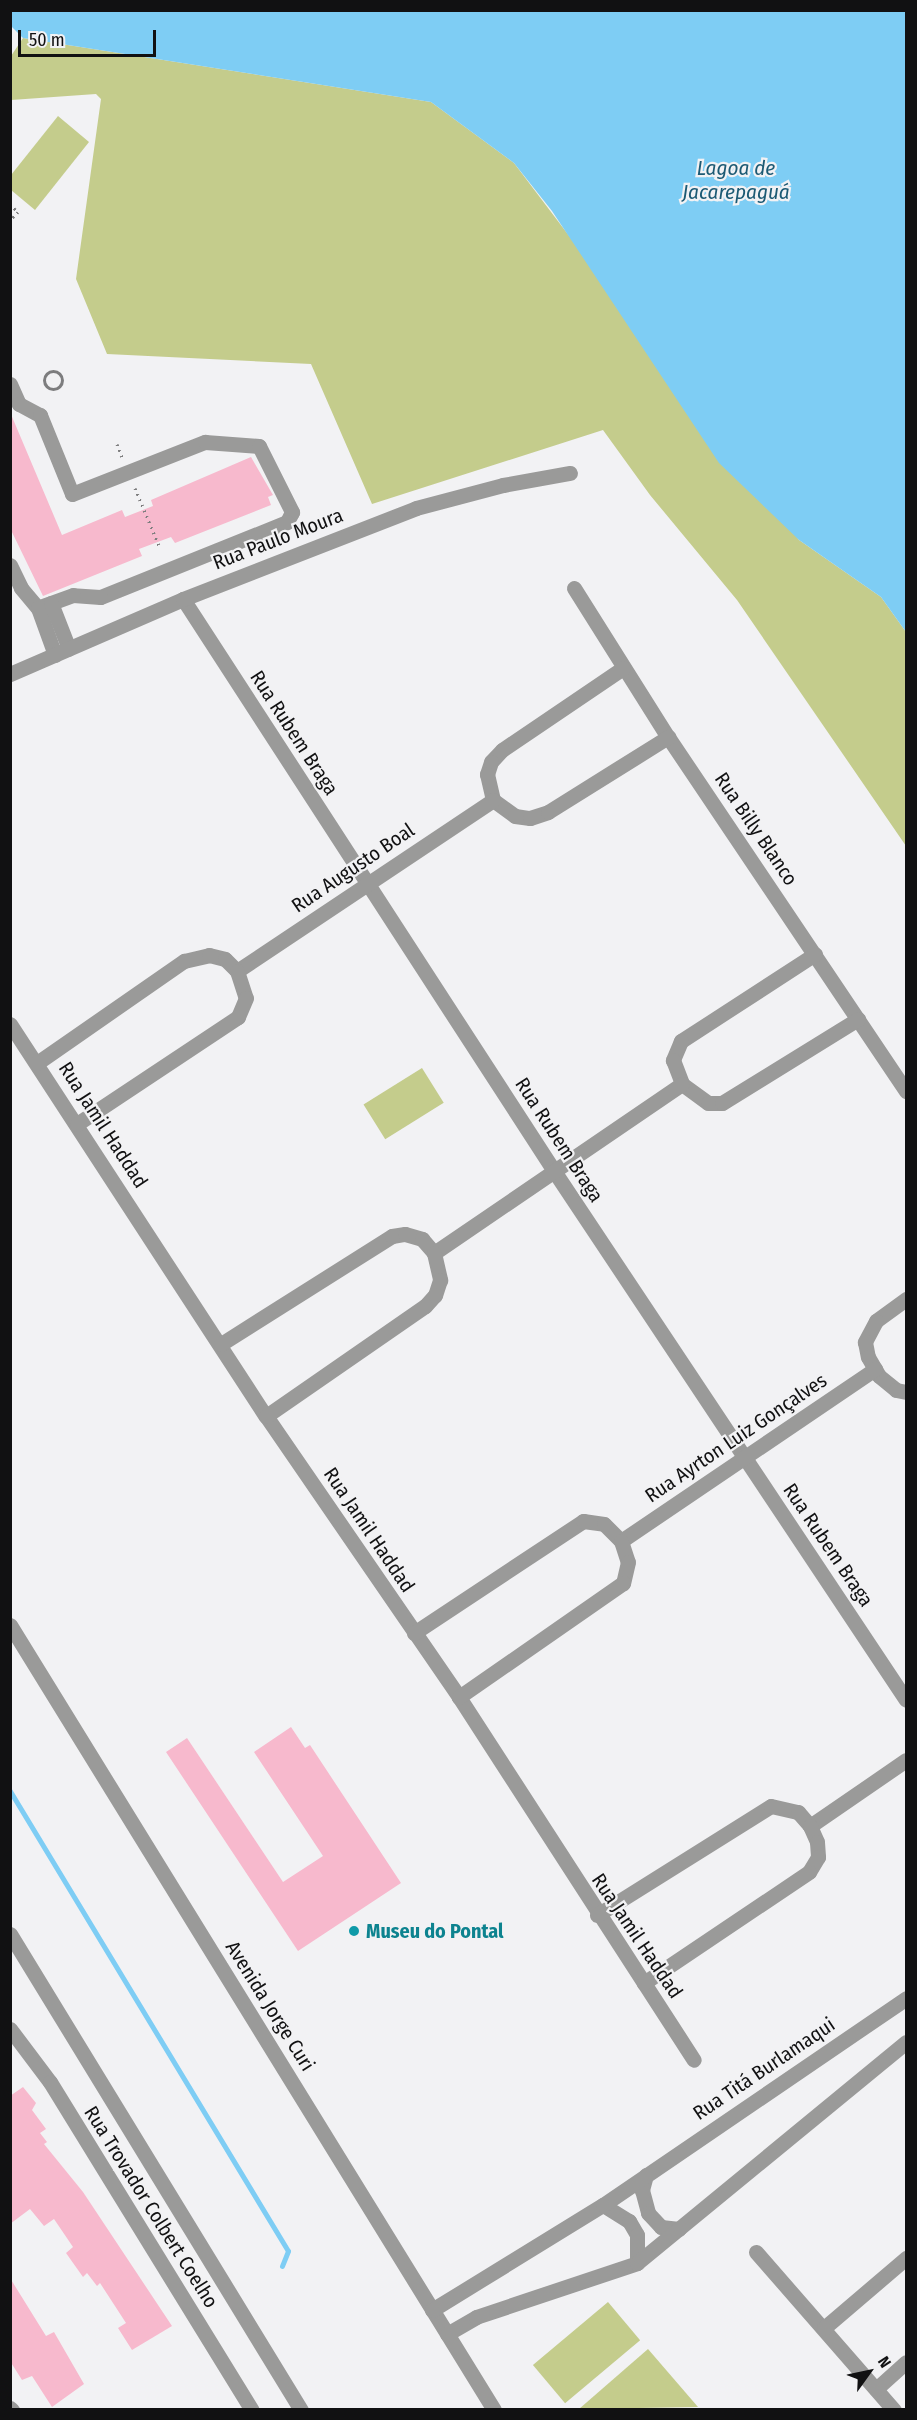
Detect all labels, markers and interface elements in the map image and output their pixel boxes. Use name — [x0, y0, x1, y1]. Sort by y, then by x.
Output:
scale bar — [21, 18, 159, 56]
text: 50 m — [29, 29, 65, 51]
water label: Lagoa de Jacarepaguá — [682, 155, 790, 205]
street label: Rua Paulo Moura — [210, 503, 346, 575]
street label: Rua Rubem Braga — [245, 666, 343, 800]
street label: Rua Billy Blanco — [709, 768, 803, 890]
street label: Rua Augusto Boal — [287, 818, 419, 918]
street label: Rua Jamil Haddad — [53, 1057, 153, 1193]
street label: Rua Rubem Braga — [510, 1073, 608, 1207]
street label: Rua Ayrton Luiz Gonçalves — [641, 1368, 831, 1508]
street label: Rua Jamil Haddad — [318, 1463, 420, 1597]
street label: Rua Rubem Braga — [778, 1479, 878, 1611]
street label: Rua Jamil Haddad — [586, 1869, 688, 2003]
place label: Museu do Pontal — [366, 1919, 503, 1943]
marker: Museu do Pontal — [347, 1924, 361, 1938]
street label: Avenida Jorge Curi — [220, 1937, 320, 2075]
street label: Rua Titá Burlamaqui — [689, 2013, 839, 2125]
street label: Rua Trovador Colbert Coelho — [79, 2102, 223, 2312]
north arrow — [839, 2342, 899, 2402]
text: N — [874, 2353, 895, 2371]

